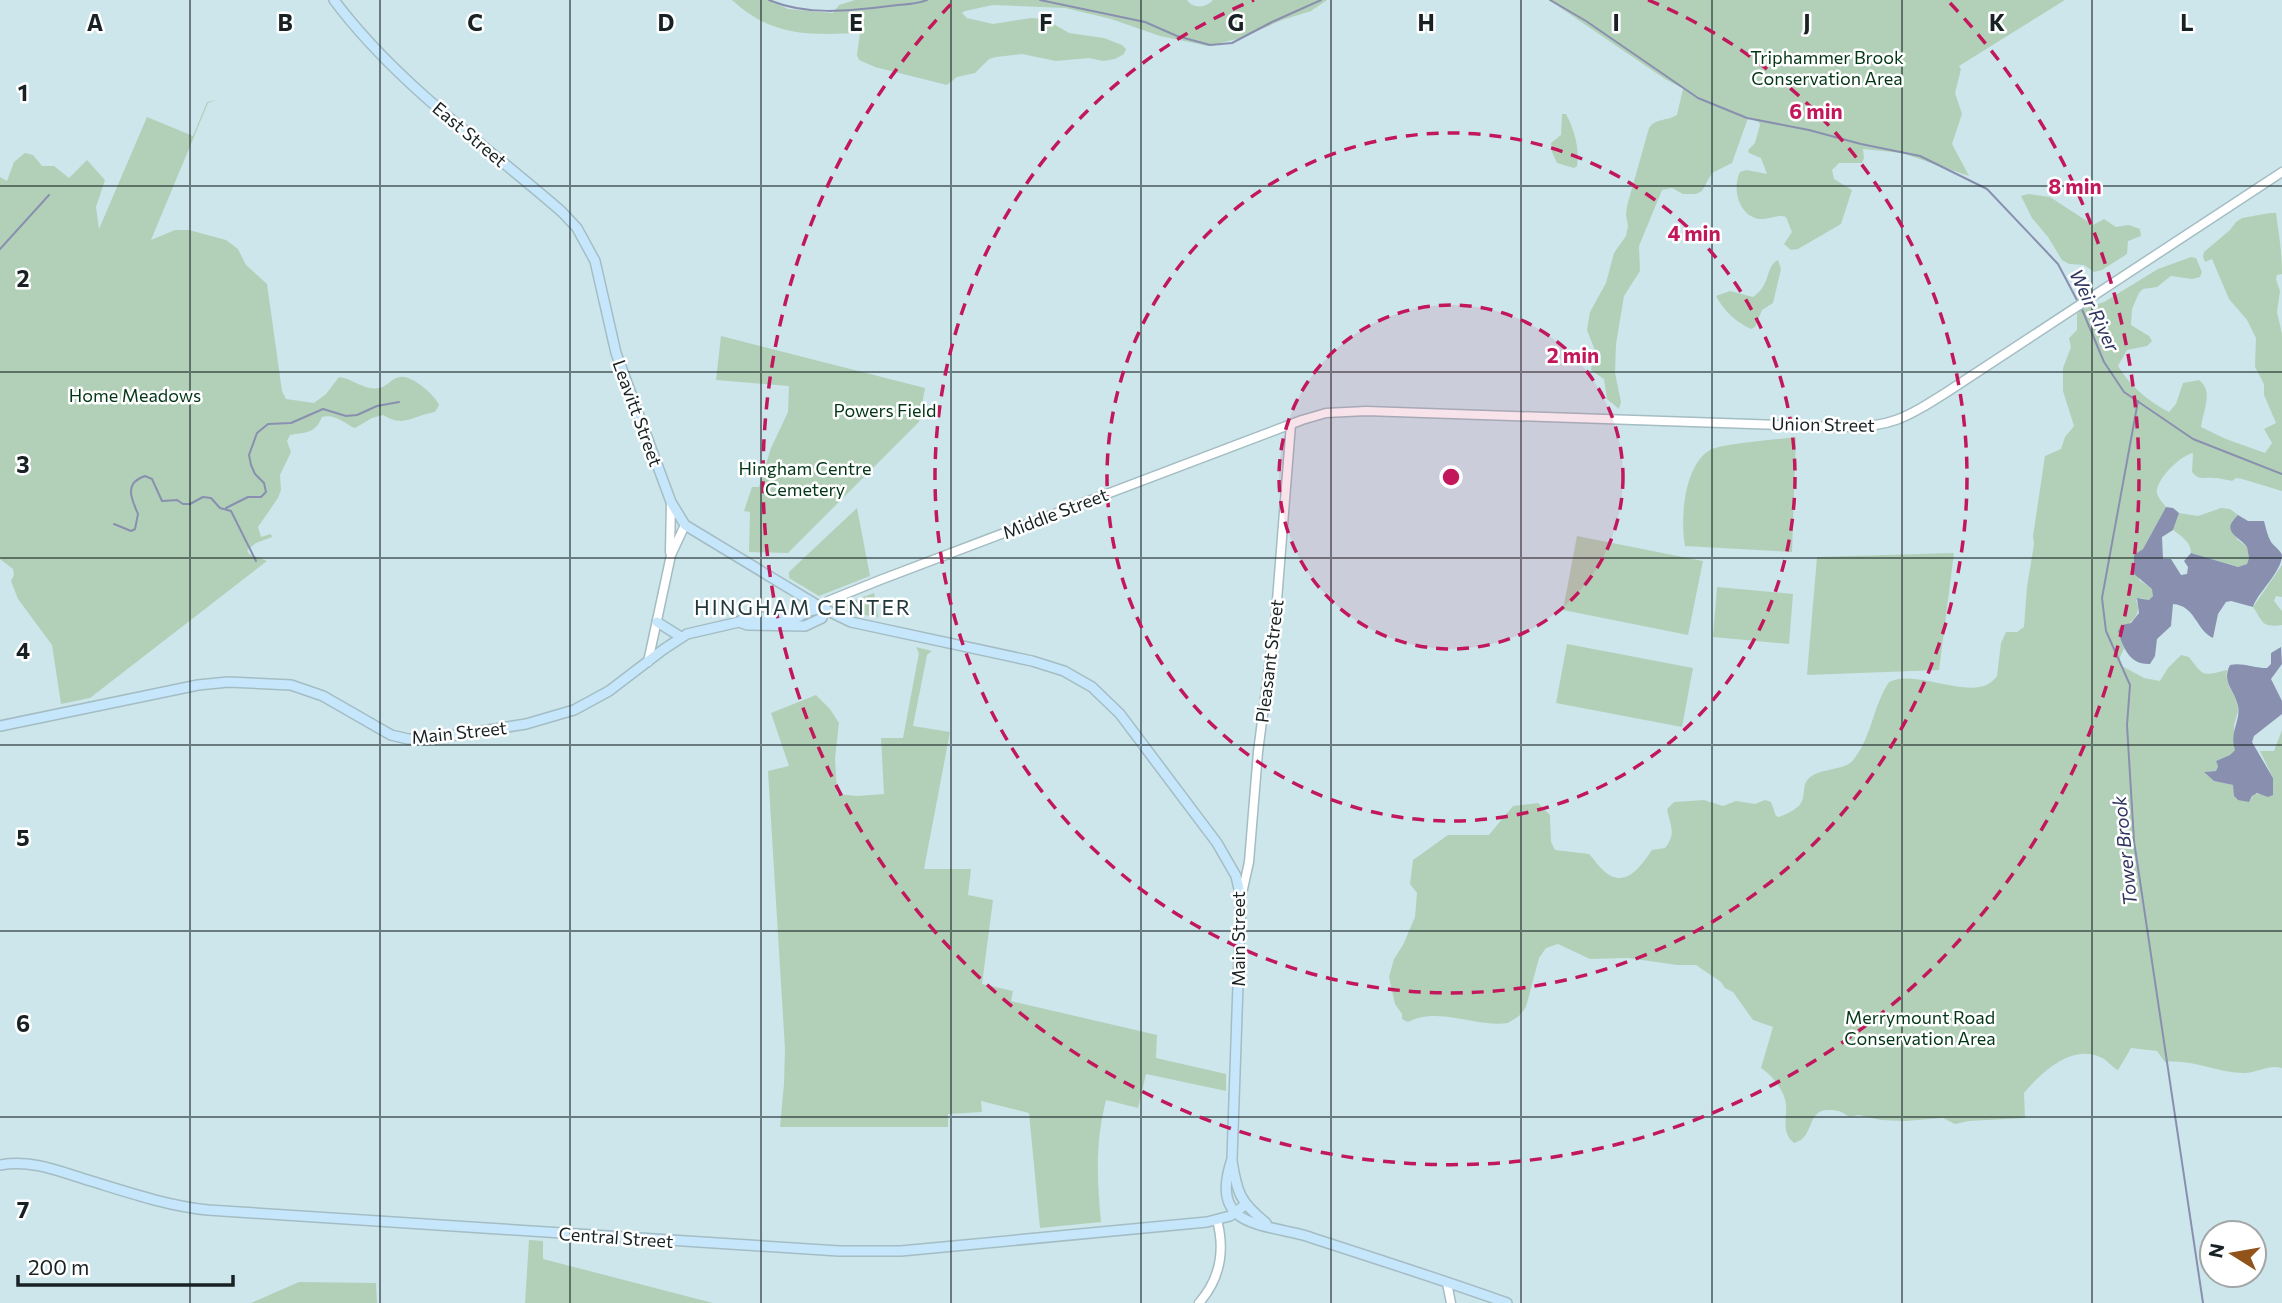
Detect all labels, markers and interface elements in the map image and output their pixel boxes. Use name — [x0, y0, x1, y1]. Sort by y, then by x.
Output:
text: A — [87, 8, 104, 36]
text: B — [277, 8, 293, 36]
text: C — [467, 8, 483, 36]
text: D — [658, 8, 675, 36]
text: E — [849, 8, 863, 36]
text: F — [1039, 8, 1053, 36]
text: G — [1228, 8, 1244, 36]
text: H — [1417, 8, 1435, 36]
text: I — [1612, 8, 1620, 36]
text: J — [1803, 8, 1811, 36]
text: K — [1989, 8, 2005, 36]
text: L — [2180, 8, 2194, 36]
park label: Triphammer Brook Conservation Area — [1750, 46, 1904, 89]
text: 1 — [18, 78, 28, 106]
street label: East Street — [428, 97, 512, 171]
text: 6 min — [1789, 98, 1843, 123]
text: 8 min — [2048, 173, 2102, 198]
text: 4 min — [1667, 220, 1721, 245]
text: 2 — [16, 264, 30, 292]
water label: Weir River — [2065, 265, 2125, 356]
text: 2 min — [1547, 342, 1599, 367]
street label: Leavitt Street — [609, 357, 667, 469]
park label: Home Meadows — [69, 384, 201, 406]
park label: Powers Field — [834, 399, 936, 421]
street label: Union Street — [1771, 412, 1875, 436]
text: 3 — [16, 450, 30, 478]
park label: Hingham Centre Cemetery — [739, 457, 871, 500]
centre of rings — [1439, 465, 1463, 489]
street label: Middle Street — [999, 483, 1111, 543]
district label: HINGHAM CENTER — [694, 594, 912, 619]
street label: Pleasant Street — [1251, 598, 1287, 724]
text: 4 — [16, 636, 30, 664]
street label: Main Street — [410, 716, 508, 748]
water label: Tower Brook — [2107, 794, 2141, 907]
text: 5 — [16, 823, 30, 851]
street label: Main Street — [1227, 891, 1249, 987]
park label: Merrymount Road Conservation Area — [1844, 1006, 1996, 1049]
text: 6 — [16, 1009, 30, 1037]
text: 7 — [17, 1195, 29, 1223]
north arrow — [2198, 1219, 2268, 1289]
street label: Central Street — [558, 1222, 674, 1252]
text: N — [2203, 1241, 2228, 1260]
scale bar — [18, 1244, 233, 1288]
text: 200 m — [28, 1254, 89, 1279]

